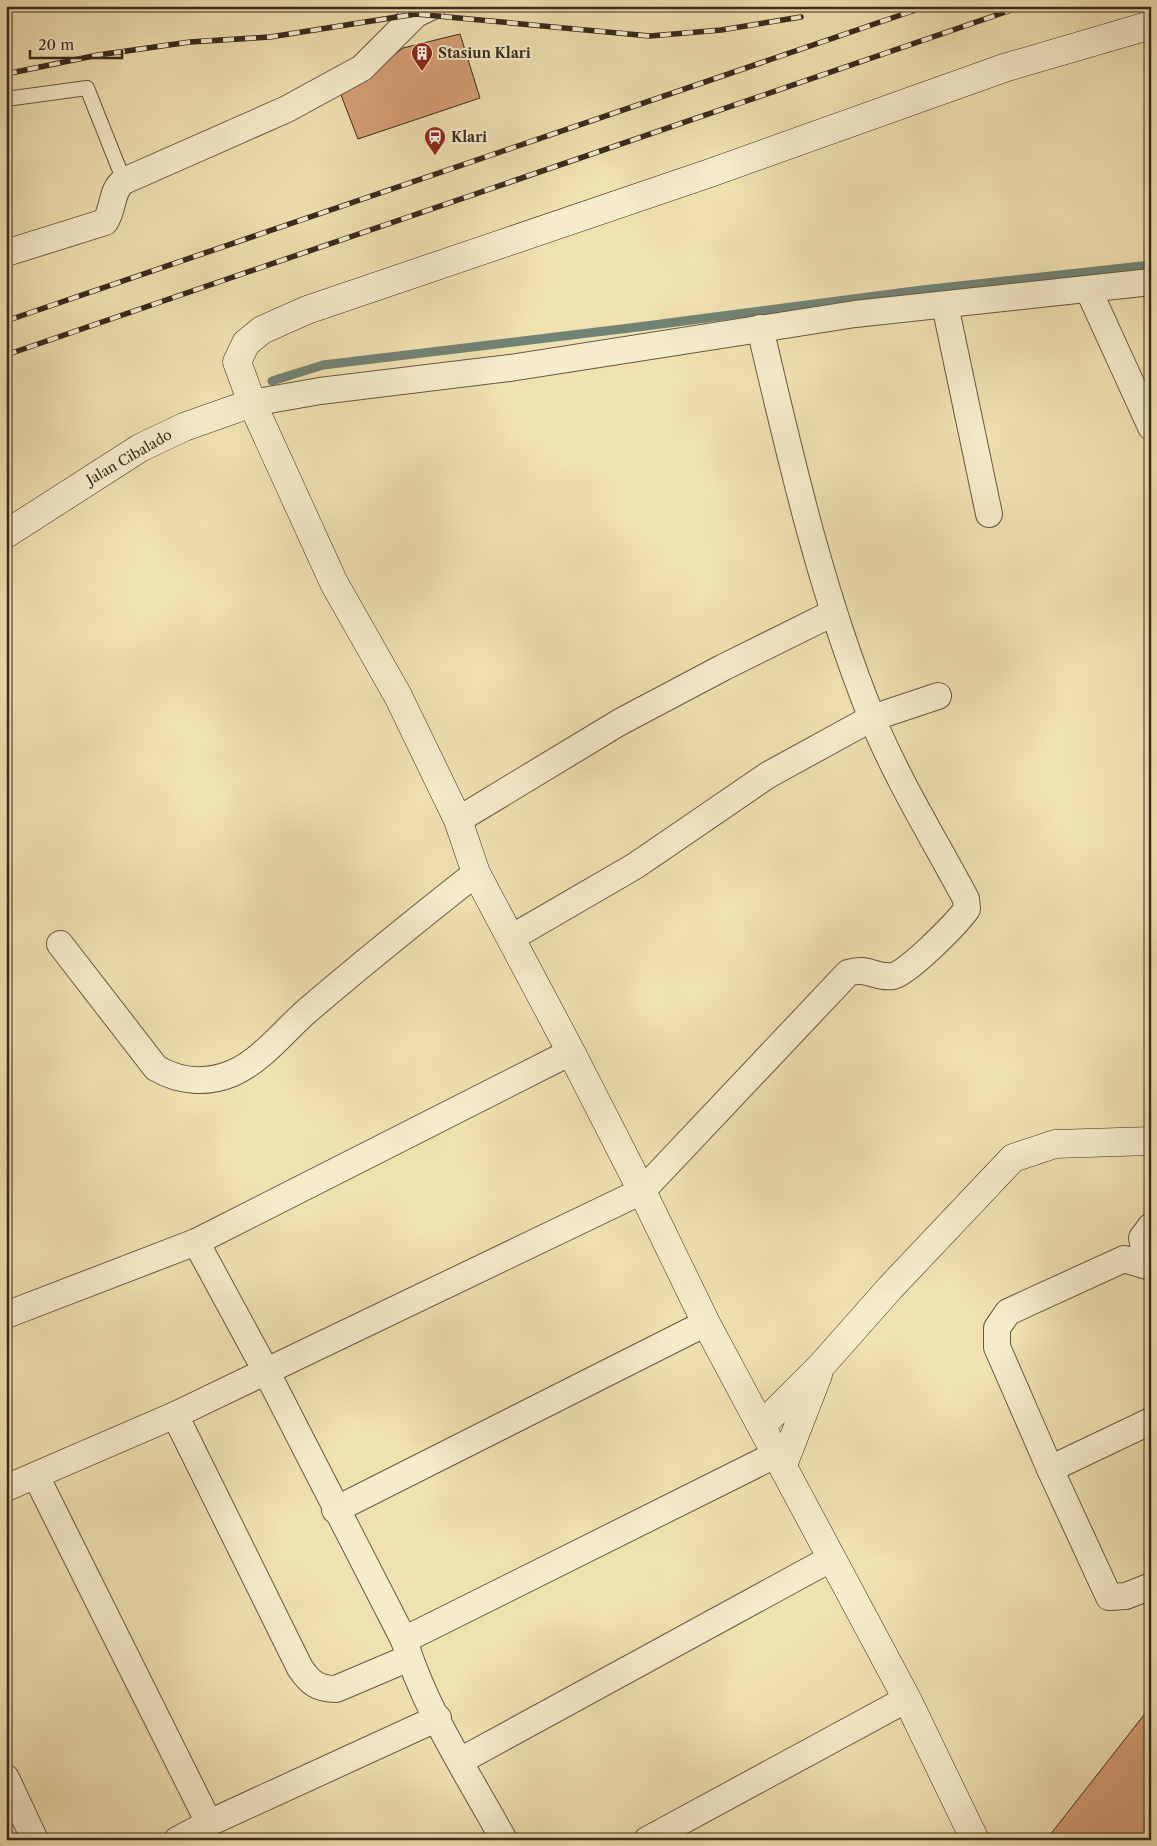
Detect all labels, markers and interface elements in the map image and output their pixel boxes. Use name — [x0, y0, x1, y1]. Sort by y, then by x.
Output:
scale bar — [30, 28, 122, 60]
text: 20 m — [38, 35, 74, 54]
building icon: Stasiun Klari — [410, 41, 434, 72]
place label: Stasiun Klari — [438, 44, 531, 62]
station icon: Klari — [423, 125, 447, 156]
place label: Klari — [451, 128, 487, 146]
street label: Jalan Cibalado — [81, 425, 175, 490]

